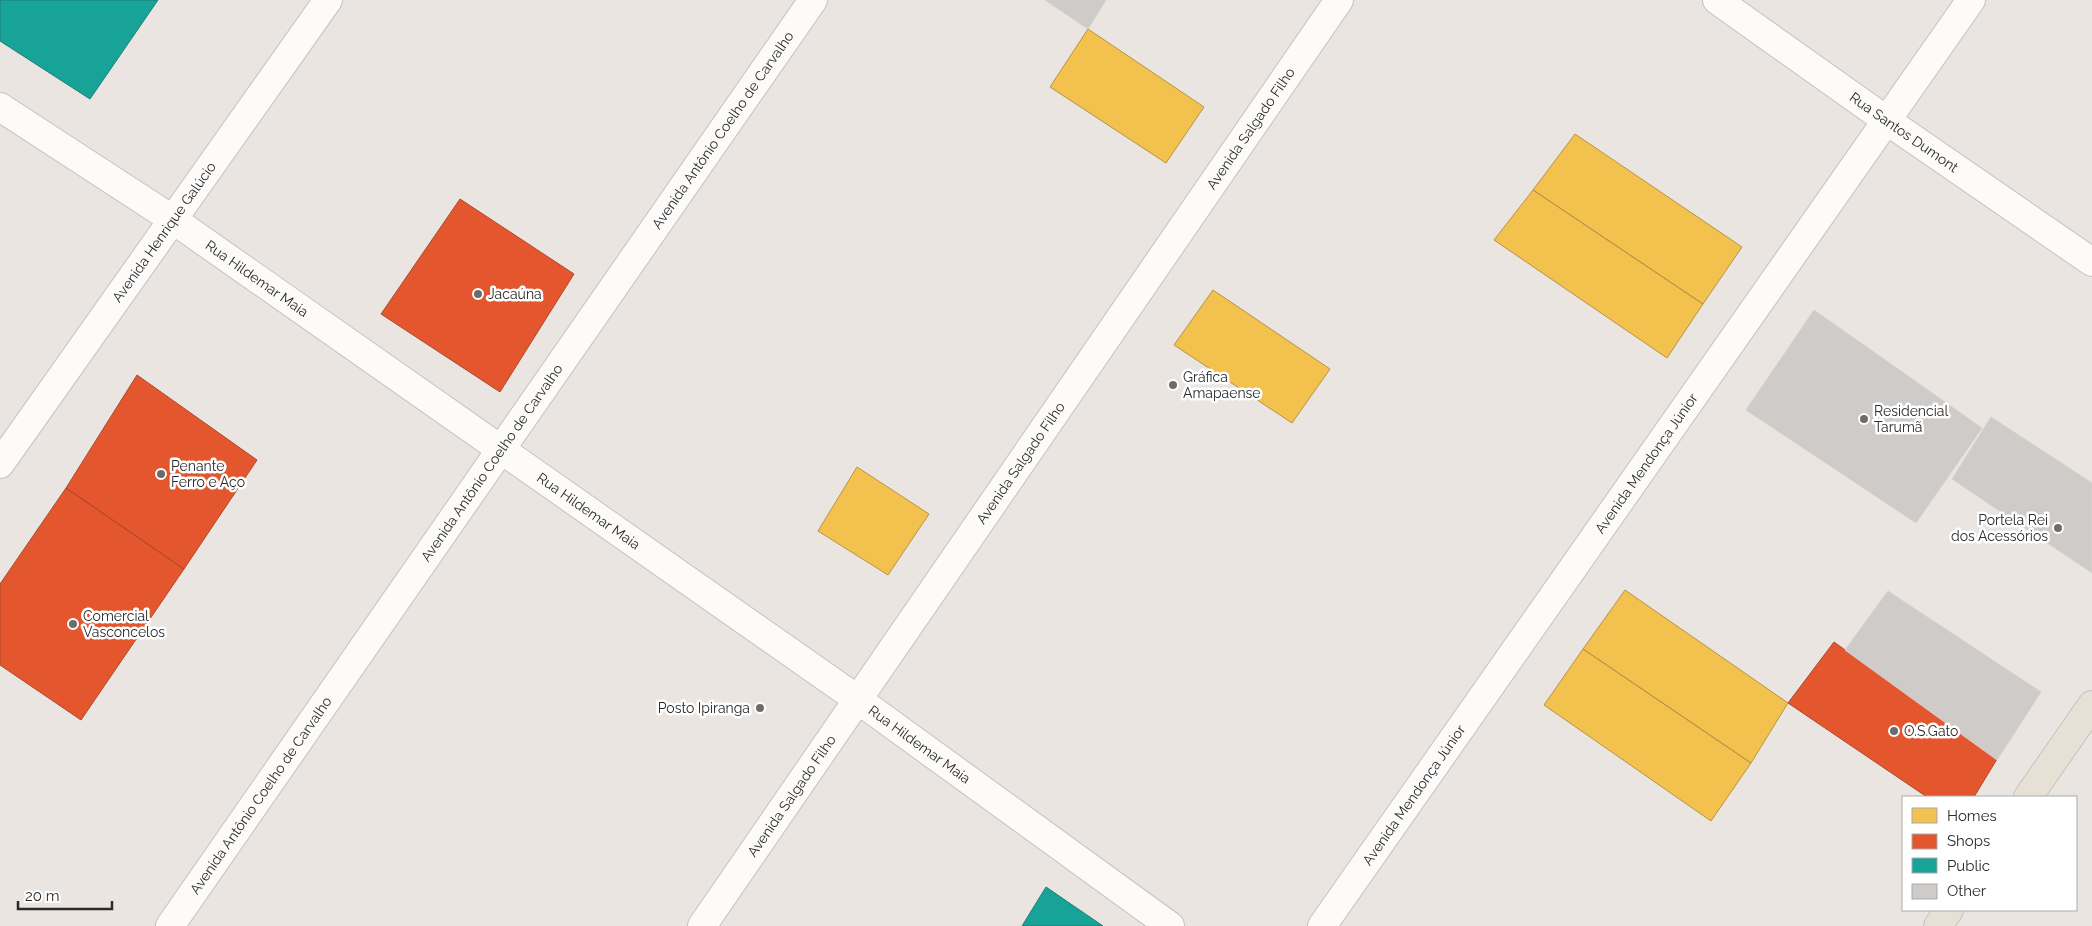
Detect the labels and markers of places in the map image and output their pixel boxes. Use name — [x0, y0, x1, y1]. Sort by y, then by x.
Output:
place label: Jacaúna — [488, 286, 542, 302]
marker: Jacaúna — [472, 288, 484, 300]
place label: Gráfica Amapaense — [1183, 369, 1261, 401]
marker: Gráfica Amapaense — [1167, 379, 1179, 391]
place label: Residencial Tarumã — [1874, 403, 1948, 435]
marker: Residencial Tarumã — [1858, 413, 1870, 425]
place label: Penante Ferro e Aço — [171, 458, 245, 490]
marker: Penante Ferro e Aço — [155, 468, 167, 480]
place label: Portela Rei dos Acessórios — [1951, 512, 2048, 544]
marker: Portela Rei dos Acessórios — [2052, 522, 2064, 534]
place label: Comercial Vasconcelos — [83, 608, 165, 640]
marker: Comercial Vasconcelos — [67, 618, 79, 630]
place label: Posto Ipiranga — [658, 700, 750, 716]
marker: Posto Ipiranga — [754, 702, 766, 714]
place label: O.S.Gato — [1904, 723, 1958, 739]
marker: O.S.Gato — [1888, 725, 1900, 737]

